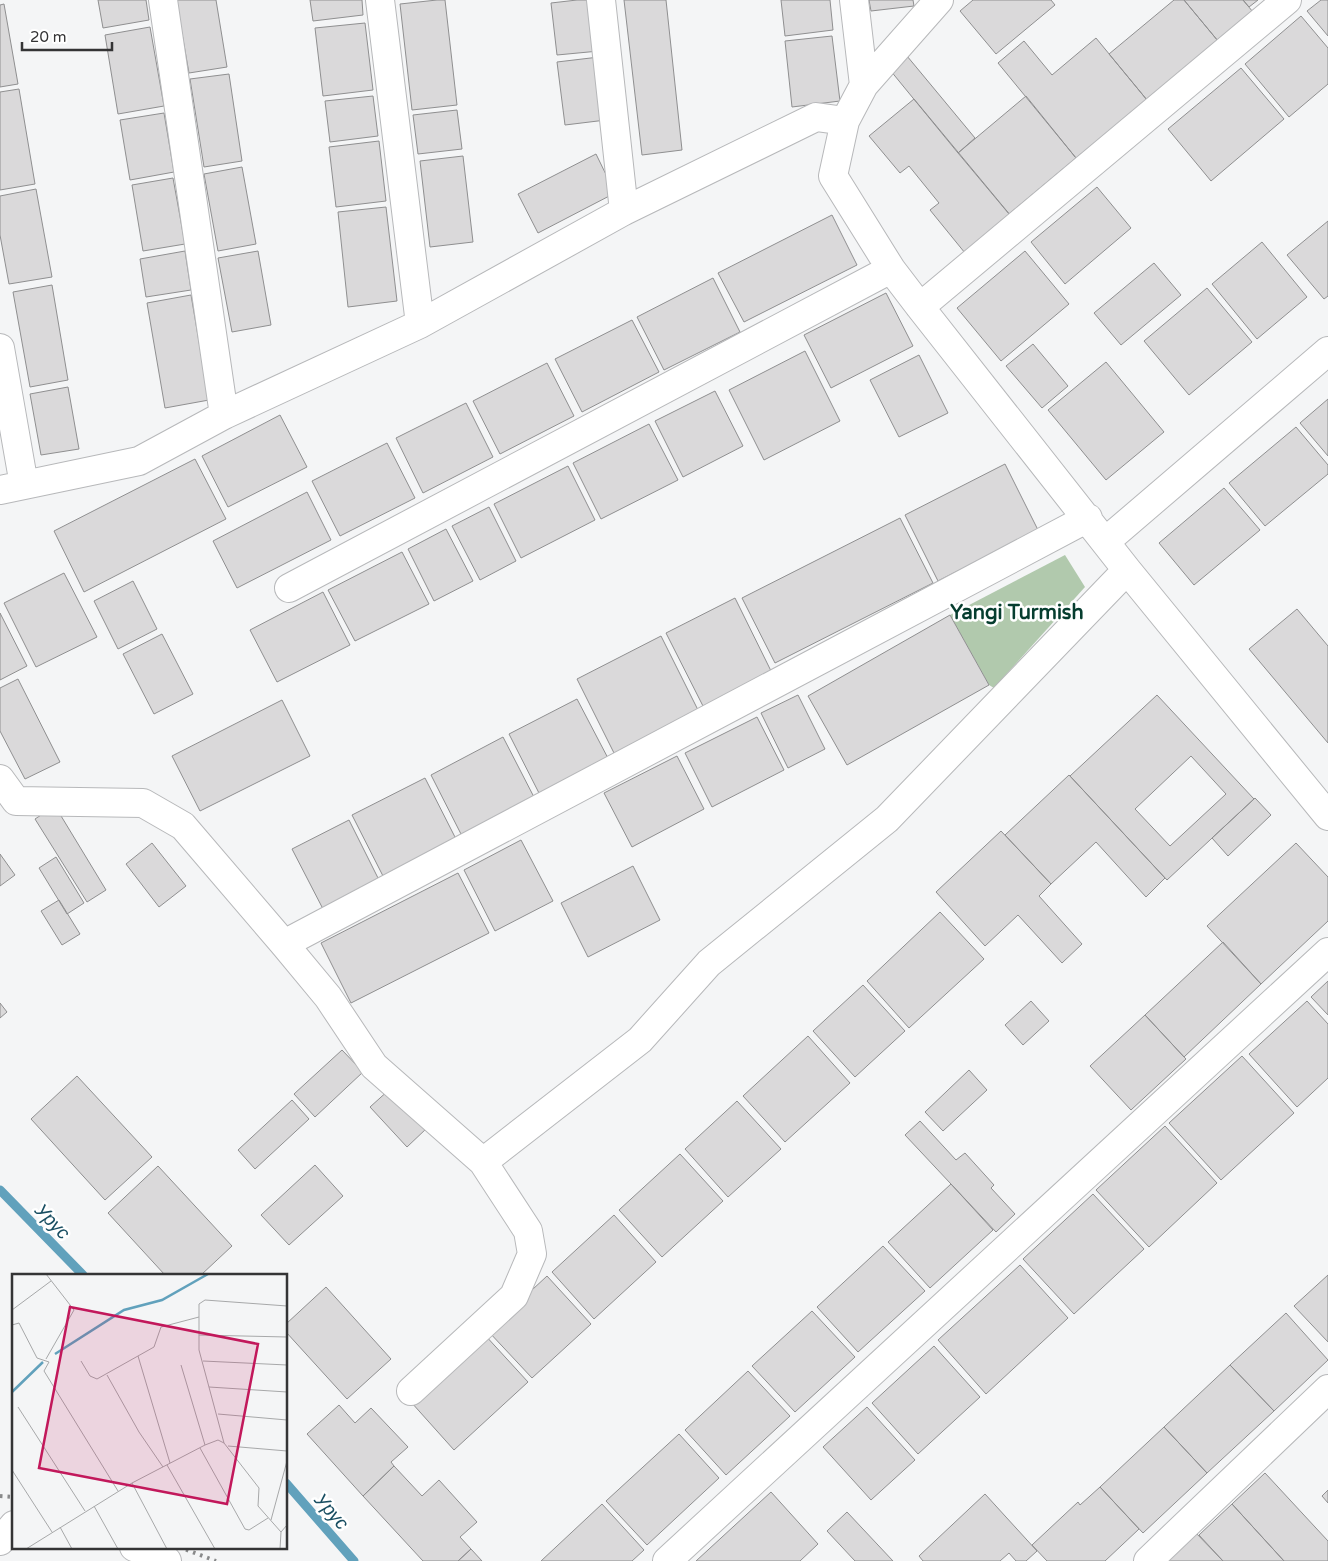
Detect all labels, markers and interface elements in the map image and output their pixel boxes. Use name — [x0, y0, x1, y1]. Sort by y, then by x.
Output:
scale bar — [22, 20, 112, 52]
text: 20 m — [30, 28, 67, 46]
district label: Yangi Turmish — [950, 601, 1084, 625]
water label: Урус — [29, 1199, 75, 1244]
inset map — [12, 1274, 288, 1548]
water label: Урус — [309, 1488, 353, 1535]

